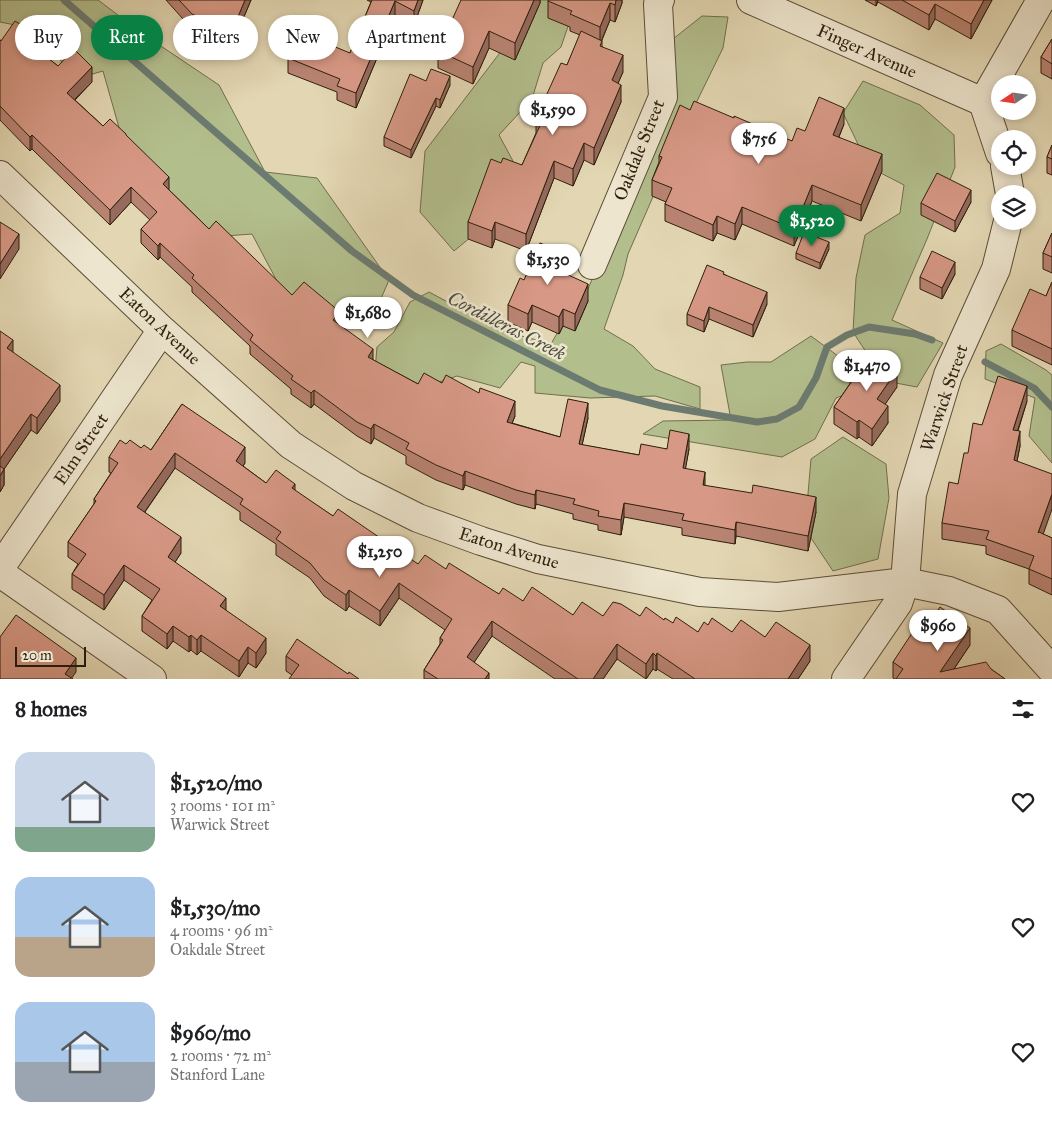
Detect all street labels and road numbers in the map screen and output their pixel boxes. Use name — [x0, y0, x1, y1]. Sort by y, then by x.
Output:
street label: Finger Avenue — [813, 19, 920, 84]
street label: Oakdale Street — [609, 96, 669, 204]
street label: Eaton Avenue — [115, 283, 205, 369]
street label: Warwick Street — [915, 341, 973, 454]
street label: Elm Street — [49, 409, 113, 489]
street label: Eaton Avenue — [456, 522, 562, 574]

